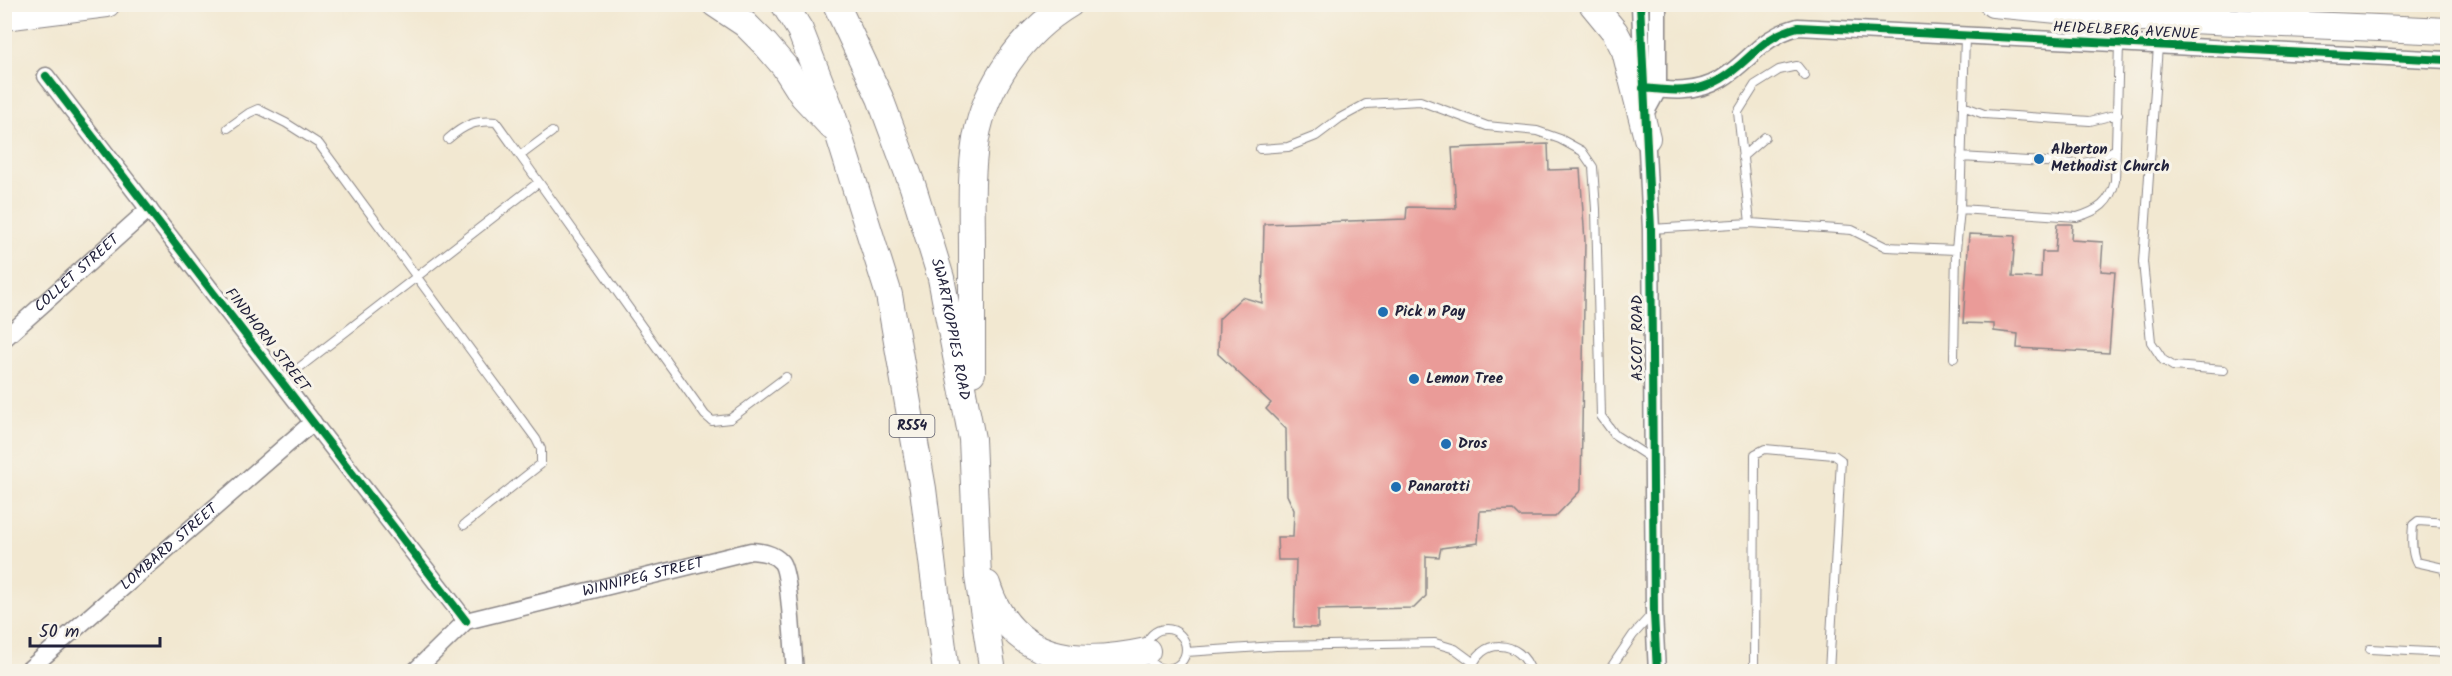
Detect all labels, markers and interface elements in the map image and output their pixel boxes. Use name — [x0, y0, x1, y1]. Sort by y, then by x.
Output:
street label: HEIDELBERG AVENUE — [2052, 15, 2201, 47]
place label: Alberton Methodist Church — [2051, 138, 2169, 179]
marker: Alberton Methodist Church — [2032, 152, 2046, 166]
street label: COLLET STREET — [29, 227, 127, 318]
street label: SWARTKOPPIES ROAD — [924, 255, 976, 403]
street label: FINDHORN STREET — [219, 283, 317, 399]
street label: ASCOT ROAD — [1626, 295, 1650, 381]
place label: Pick n Pay — [1395, 300, 1466, 324]
marker: Pick n Pay — [1376, 305, 1390, 319]
place label: Lemon Tree — [1426, 367, 1504, 391]
marker: Lemon Tree — [1407, 372, 1421, 386]
road number: R554 — [890, 415, 934, 437]
place label: Dros — [1458, 432, 1487, 456]
marker: Dros — [1439, 437, 1453, 451]
place label: Panarotti — [1408, 475, 1471, 499]
marker: Panarotti — [1389, 480, 1403, 494]
street label: LOMBARD STREET — [115, 497, 225, 597]
street label: WINNIPEG STREET — [580, 551, 708, 604]
scale bar — [30, 610, 160, 648]
text: 50 m — [39, 618, 79, 647]

